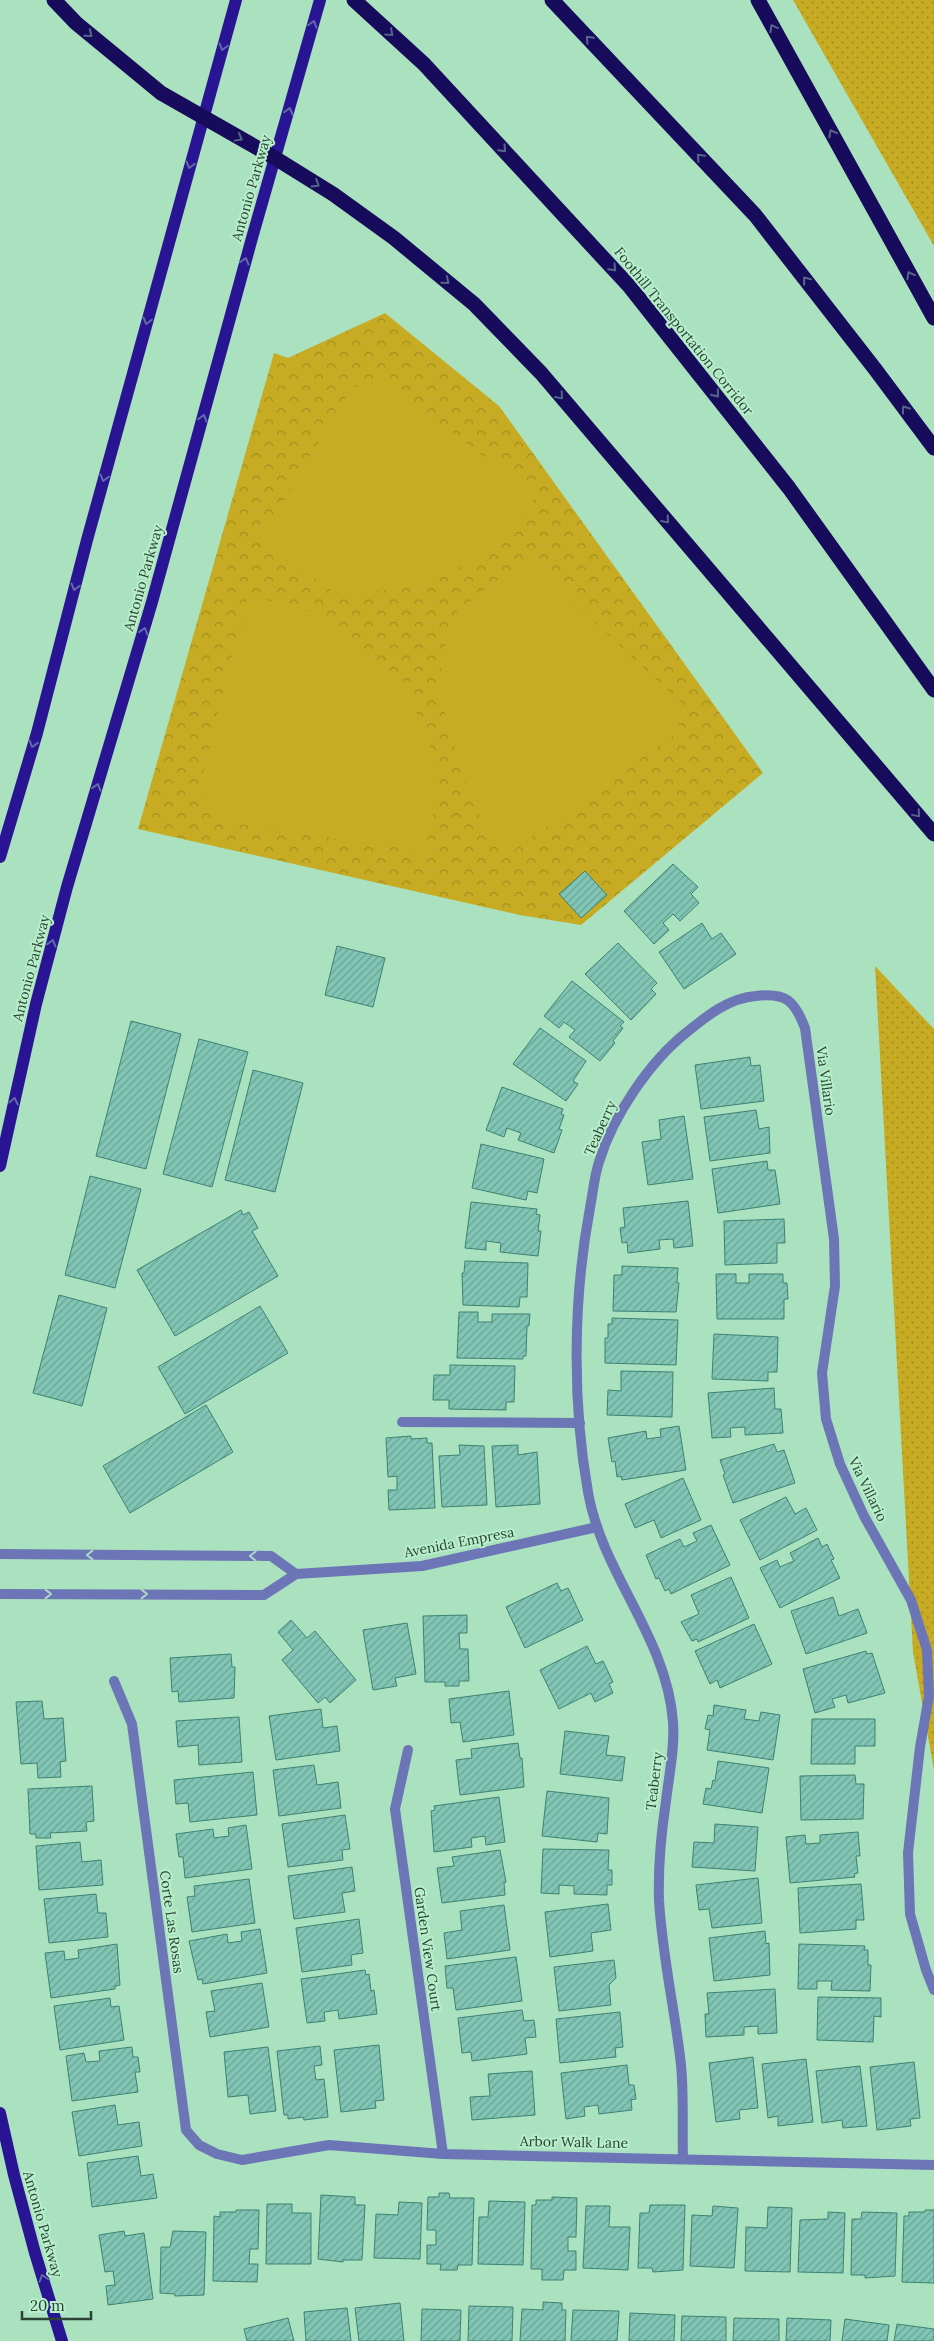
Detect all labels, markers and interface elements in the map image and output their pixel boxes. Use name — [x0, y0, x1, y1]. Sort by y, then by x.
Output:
one-way arrow — [308, 20, 318, 29]
one-way arrow — [770, 25, 780, 34]
one-way arrow — [384, 27, 393, 36]
one-way arrow — [83, 28, 92, 36]
one-way arrow — [586, 36, 595, 45]
one-way arrow — [218, 42, 229, 51]
one-way arrow — [283, 107, 293, 116]
one-way arrow — [828, 130, 838, 139]
one-way arrow — [234, 131, 243, 141]
street label: Antonio Parkway — [227, 132, 275, 244]
one-way arrow — [497, 144, 506, 153]
one-way arrow — [697, 154, 706, 163]
one-way arrow — [186, 160, 196, 168]
one-way arrow — [311, 177, 320, 187]
street label: Foothill Transportation Corridor — [610, 243, 758, 419]
one-way arrow — [240, 258, 250, 266]
one-way arrow — [607, 263, 616, 272]
one-way arrow — [907, 272, 917, 281]
one-way arrow — [440, 275, 449, 284]
one-way arrow — [804, 277, 812, 286]
one-way arrow — [143, 317, 153, 325]
one-way arrow — [711, 388, 719, 397]
one-way arrow — [555, 391, 564, 400]
one-way arrow — [902, 405, 911, 415]
one-way arrow — [197, 414, 208, 423]
one-way arrow — [100, 473, 110, 482]
one-way arrow — [660, 514, 668, 523]
street label: Antonio Parkway — [119, 522, 167, 634]
one-way arrow — [70, 583, 81, 591]
one-way arrow — [138, 628, 148, 636]
one-way arrow — [29, 739, 39, 748]
one-way arrow — [92, 784, 102, 792]
one-way arrow — [911, 808, 919, 817]
street label: Antonio Parkway — [8, 912, 54, 1024]
one-way arrow — [46, 939, 57, 948]
street label: Via Villario — [812, 1044, 840, 1117]
one-way arrow — [8, 1097, 19, 1106]
street label: Teaberry — [580, 1097, 620, 1158]
street label: Via Villario — [844, 1453, 891, 1524]
street label: Avenida Empresa — [402, 1523, 516, 1562]
one-way arrow — [86, 1550, 94, 1560]
one-way arrow — [248, 1551, 256, 1561]
one-way arrow — [44, 1589, 52, 1599]
one-way arrow — [140, 1589, 148, 1599]
street label: Teaberry — [641, 1750, 667, 1811]
street label: Corte Las Rosas — [156, 1869, 188, 1975]
street label: Garden View Court — [410, 1886, 446, 2013]
street label: Arbor Walk Lane — [519, 2132, 629, 2152]
street label: Antonio Parkway — [19, 2168, 67, 2280]
one-way arrow — [38, 2274, 48, 2282]
scale bar — [22, 2288, 91, 2320]
text: 20 m — [30, 2296, 65, 2315]

